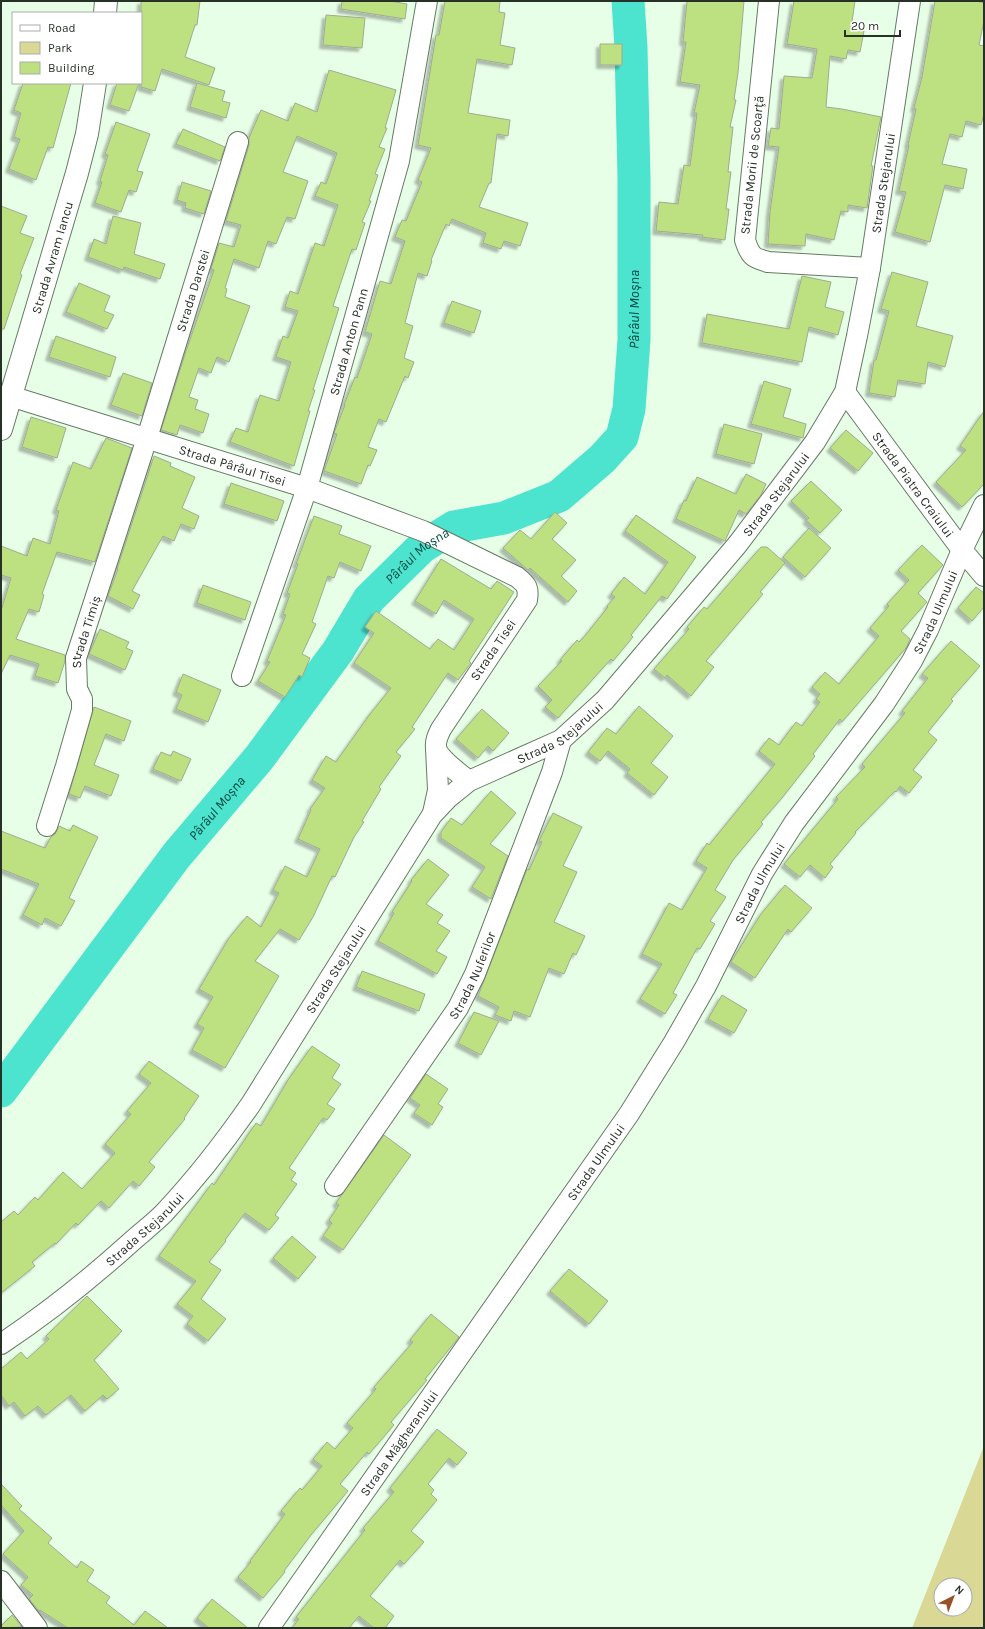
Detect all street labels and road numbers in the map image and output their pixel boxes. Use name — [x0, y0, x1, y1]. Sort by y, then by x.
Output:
street label: Strada Morii de Scoarţă — [737, 95, 767, 235]
street label: Strada Stejarului — [868, 132, 898, 234]
street label: Strada Avram Iancu — [28, 199, 76, 315]
street label: Strada Darstei — [173, 247, 212, 333]
street label: Strada Anton Pann — [326, 286, 370, 397]
street label: Strada Piatra Craiului — [869, 429, 957, 540]
street label: Strada Pârâul Tisei — [177, 441, 288, 489]
street label: Strada Stejarului — [739, 449, 812, 539]
street label: Strada Ulmului — [909, 568, 960, 656]
street label: Strada Timiș — [68, 593, 103, 669]
street label: Strada Tisei — [467, 617, 519, 683]
street label: Strada Stejarului — [514, 698, 606, 766]
street label: Strada Ulmului — [731, 840, 787, 926]
street label: Strada Stejarului — [302, 922, 369, 1016]
street label: Strada Nuferilor — [445, 929, 498, 1022]
street label: Strada Ulmului — [563, 1121, 627, 1203]
street label: Strada Stejarului — [102, 1189, 187, 1269]
street label: Strada Măgheranului — [356, 1387, 441, 1499]

